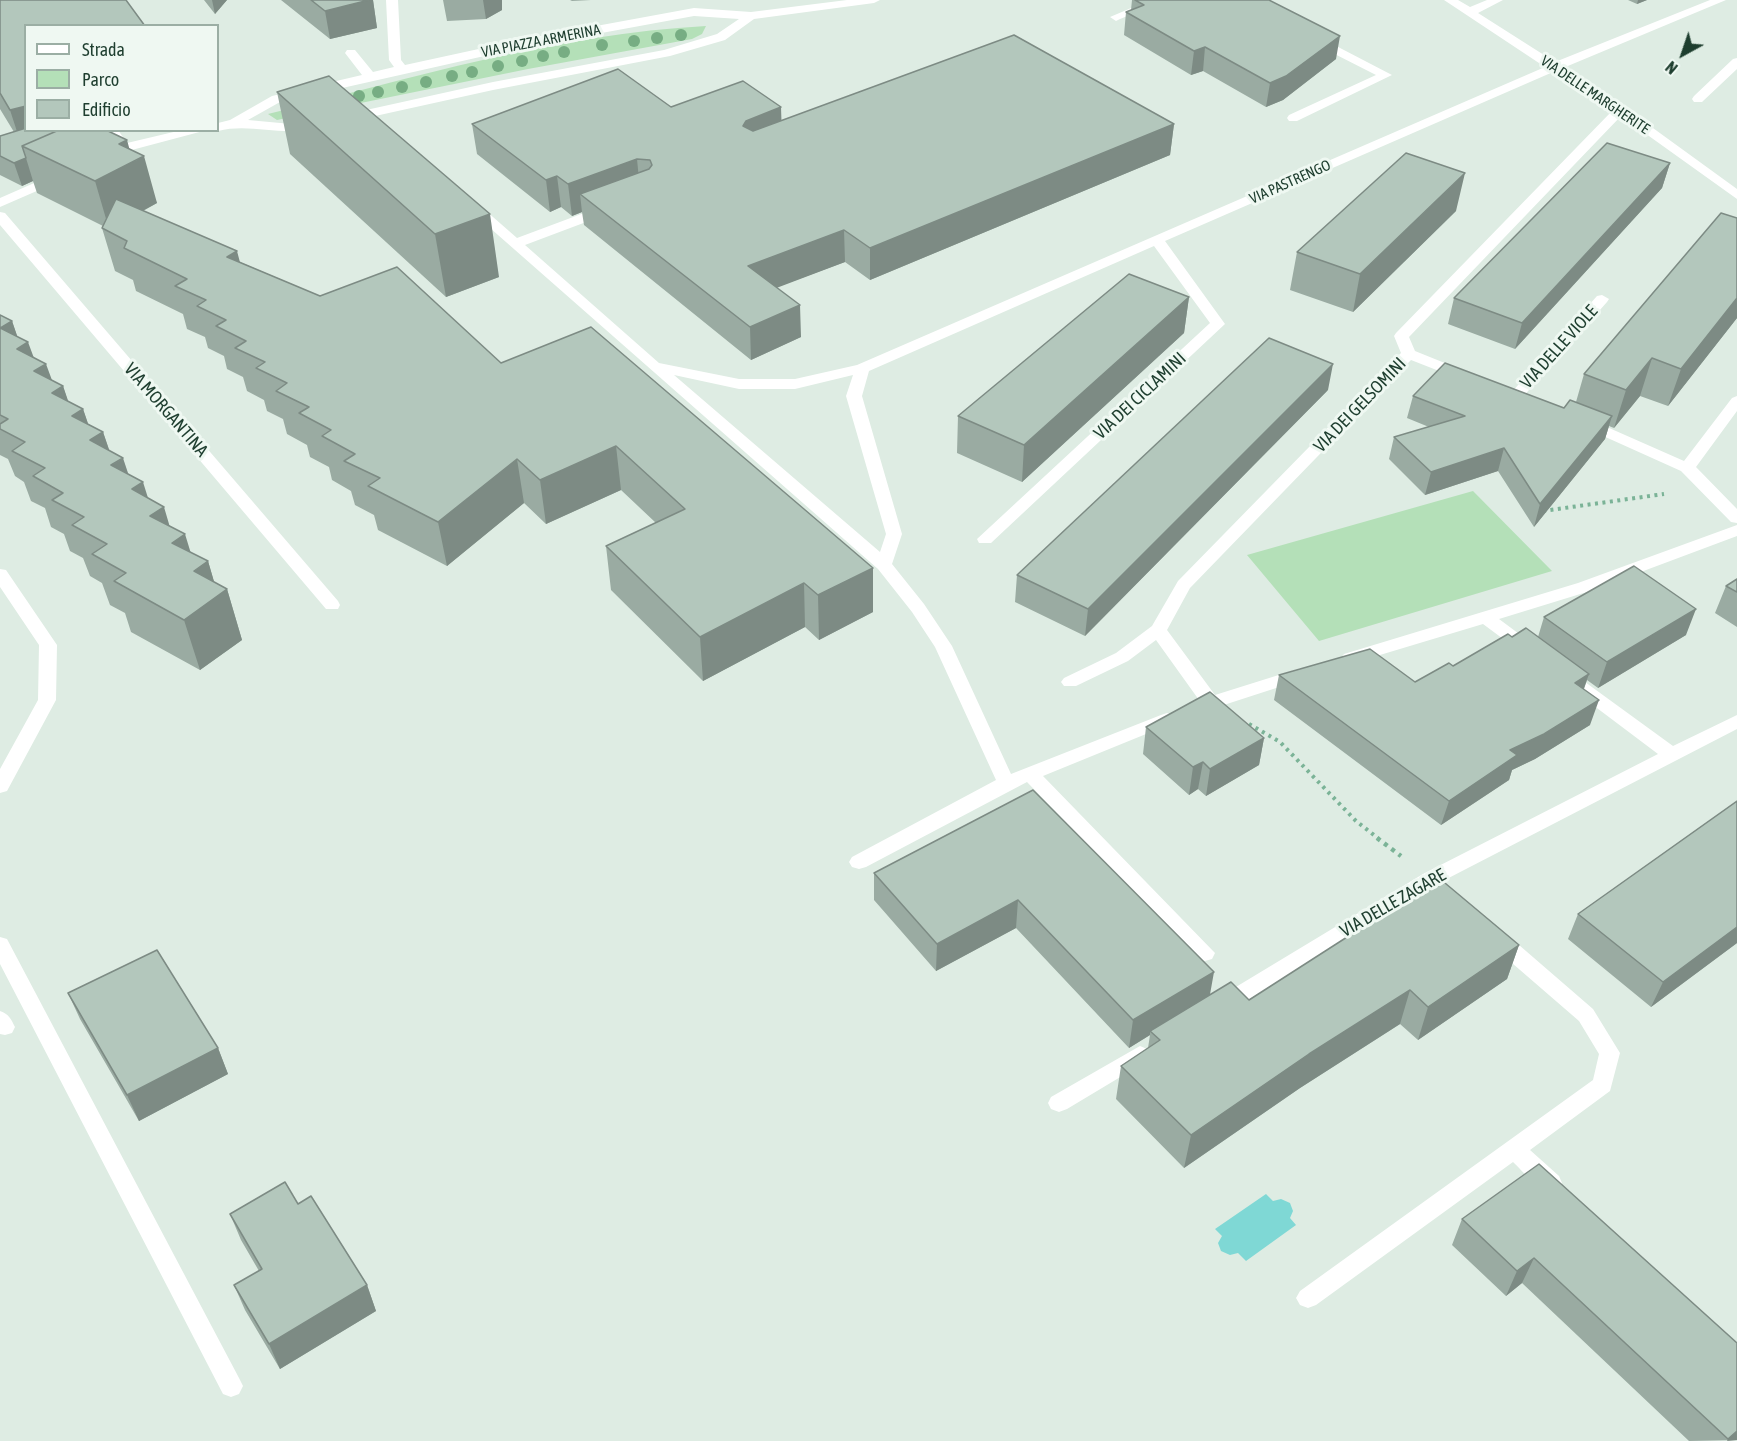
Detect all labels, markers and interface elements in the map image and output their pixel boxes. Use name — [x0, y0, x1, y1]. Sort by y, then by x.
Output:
street label: VIA PIAZZA ARMERINA — [480, 21, 602, 61]
legend — [24, 24, 219, 132]
north arrow — [1653, 24, 1713, 84]
text: Strada — [82, 39, 125, 60]
street label: VIA DELLE MARGHERITE — [1537, 52, 1653, 138]
text: N — [1662, 58, 1681, 78]
text: Parco — [82, 69, 119, 90]
text: Edificio — [82, 99, 131, 120]
street label: VIA PASTRENGO — [1247, 156, 1333, 208]
street label: VIA DELLE VIOLE — [1516, 301, 1602, 393]
street label: VIA DEI CICLAMINI — [1090, 348, 1190, 444]
street label: VIA DEI GELSOMINI — [1309, 353, 1411, 457]
street label: VIA MORGANTINA — [119, 359, 213, 461]
street label: VIA DELLE ZAGARE — [1336, 864, 1450, 942]

